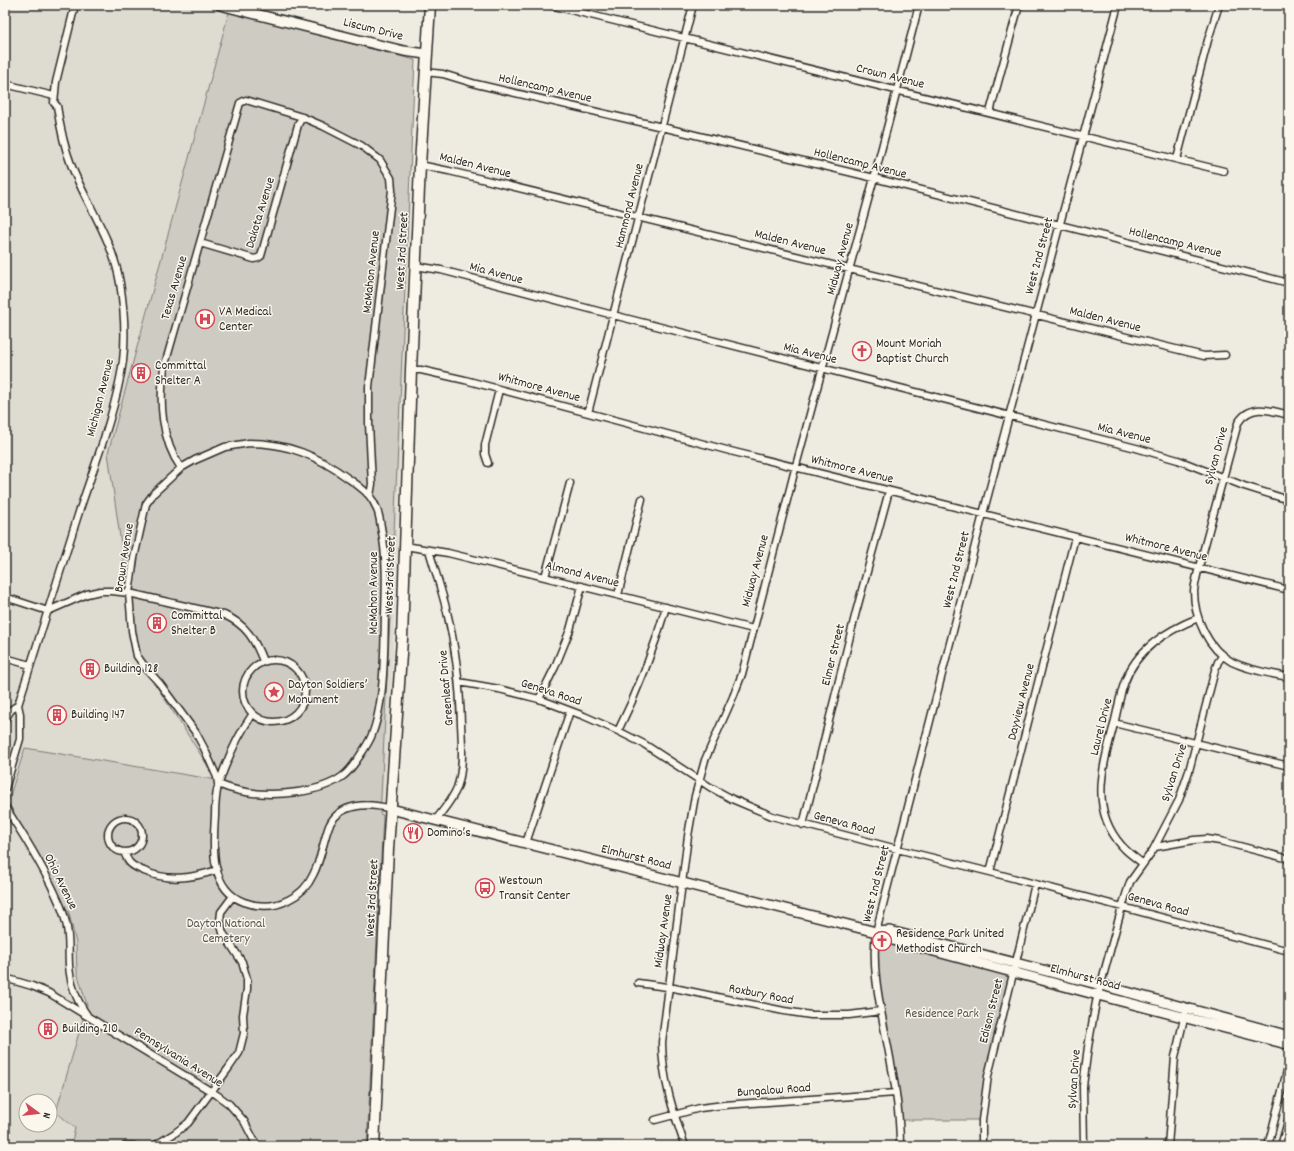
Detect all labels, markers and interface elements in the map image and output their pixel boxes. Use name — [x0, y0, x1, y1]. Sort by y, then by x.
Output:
street label: Liscum Drive — [341, 13, 405, 47]
street label: Crown Avenue — [854, 59, 927, 95]
street label: Hollencamp Avenue — [497, 69, 594, 109]
street label: Hollencamp Avenue — [812, 143, 909, 185]
street label: Malden Avenue — [437, 148, 513, 184]
street label: Hammond Avenue — [610, 161, 650, 251]
street label: Dakota Avenue — [241, 175, 281, 251]
street label: West 3rd Street — [391, 212, 415, 290]
street label: West 2nd Street — [1021, 215, 1059, 297]
street label: Midway Avenue — [822, 220, 860, 297]
street label: Hollencamp Avenue — [1127, 222, 1224, 264]
street label: Malden Avenue — [752, 225, 828, 261]
street label: McMahon Avenue — [358, 230, 386, 314]
street label: Texas Avenue — [157, 253, 193, 322]
street label: Mia Avenue — [467, 258, 525, 290]
street label: Malden Avenue — [1067, 302, 1143, 338]
place label: VA Medical Center — [219, 303, 272, 337]
hospital icon: VA Medical Center — [194, 308, 216, 330]
place label: Mount Moriah Baptist Church — [876, 335, 949, 369]
street label: Mia Avenue — [781, 338, 839, 370]
church icon: Mount Moriah Baptist Church — [851, 340, 873, 362]
street label: Michigan Avenue — [82, 357, 120, 439]
place label: Committal Shelter A — [155, 357, 206, 391]
building icon: Committal Shelter A — [130, 362, 152, 384]
street label: Whitmore Avenue — [496, 368, 582, 408]
street label: Mia Avenue — [1095, 418, 1153, 450]
street label: Sylvan Drive — [1200, 424, 1234, 487]
street label: Whitmore Avenue — [809, 451, 896, 489]
street label: Brown Avenue — [110, 522, 140, 594]
street label: West 2nd Street — [938, 529, 976, 611]
street label: Whitmore Avenue — [1123, 529, 1210, 567]
street label: Midway Avenue — [737, 532, 775, 609]
street label: West 3rd Street — [380, 536, 402, 614]
street label: McMahon Avenue — [365, 551, 384, 634]
street label: Almond Avenue — [543, 557, 621, 593]
place label: Committal Shelter B — [171, 607, 222, 641]
building icon: Committal Shelter B — [146, 612, 168, 634]
street label: Elmer Street — [817, 622, 851, 688]
street label: Greenleaf Drive — [434, 649, 460, 727]
building icon: Building 128 — [79, 658, 101, 680]
place label: Building 128 — [104, 660, 158, 679]
street label: Dayview Avenue — [1003, 661, 1041, 742]
street label: Geneva Road — [518, 674, 584, 712]
place label: Dayton Soldiers’ Monument — [288, 676, 368, 710]
place icon: Dayton Soldiers’ Monument — [263, 681, 285, 703]
street label: Laurel Drive — [1086, 696, 1118, 758]
building icon: Building 147 — [46, 704, 68, 726]
place label: Building 147 — [71, 706, 125, 725]
street label: Sylvan Drive — [1157, 741, 1193, 804]
street label: Geneva Road — [811, 807, 877, 841]
restaurant icon: Domino’s — [402, 822, 424, 844]
place label: Domino’s — [427, 824, 471, 843]
street label: Elmhurst Road — [599, 840, 673, 876]
street label: West 2nd Street — [858, 843, 896, 925]
street label: Ohio Avenue — [38, 851, 82, 913]
street label: West 3rd Street — [361, 859, 385, 937]
place label: Westown Transit Center — [499, 872, 570, 906]
bus stop icon: Westown Transit Center — [474, 877, 496, 899]
street label: Geneva Road — [1125, 888, 1191, 922]
street label: Midway Avenue — [649, 893, 679, 969]
park label: Dayton National Cemetery — [187, 915, 265, 949]
place label: Residence Park United Methodist Church — [896, 925, 1004, 959]
church icon: Residence Park United Methodist Church — [871, 930, 893, 952]
street label: Elmhurst Road — [1048, 960, 1122, 996]
street label: Edison Street — [975, 976, 1009, 1045]
street label: Roxbury Road — [727, 979, 795, 1011]
park label: Residence Park — [905, 1005, 979, 1024]
building icon: Building 210 — [37, 1018, 59, 1040]
place label: Building 210 — [62, 1020, 118, 1039]
street label: Pennsylvania Avenue — [130, 1023, 227, 1093]
street label: Sylvan Drive — [1063, 1048, 1087, 1109]
street label: Bungalow Road — [736, 1079, 812, 1103]
north arrow — [18, 1093, 58, 1133]
text: N — [37, 1110, 54, 1120]

